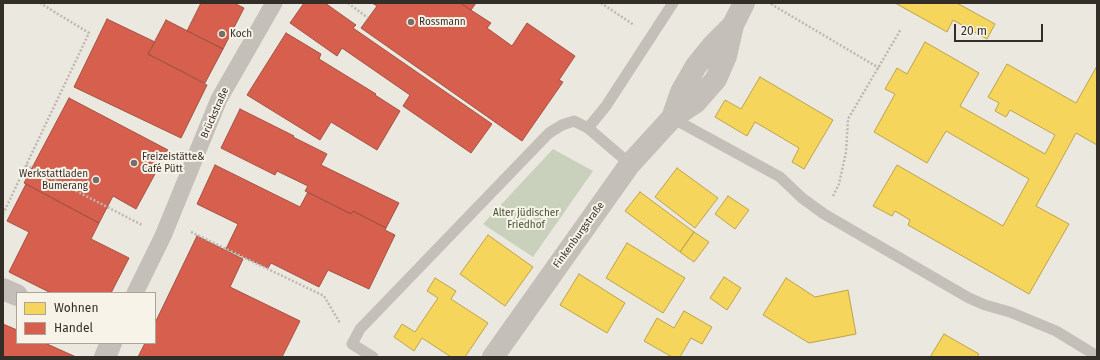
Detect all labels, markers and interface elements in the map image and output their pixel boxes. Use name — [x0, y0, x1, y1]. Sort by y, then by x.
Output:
place label: Rossmann — [419, 16, 466, 28]
scale bar — [956, 16, 1045, 42]
marker: Rossmann — [406, 17, 416, 27]
text: 20 m — [961, 24, 987, 38]
place label: Koch — [230, 28, 252, 40]
marker: Koch — [217, 29, 227, 39]
street label: Brückstraße — [198, 86, 232, 140]
place label: Freizeistätte& Café Pütt — [142, 151, 204, 174]
marker: Freizeistätte& Café Pütt — [129, 158, 139, 168]
place label: Werkstattladen Bumerang — [19, 168, 88, 192]
marker: Werkstattladen Bumerang — [91, 175, 101, 185]
street label: Finkenburgstraße — [551, 200, 607, 270]
park label: Alter jüdischer Friedhof — [493, 207, 559, 230]
legend — [16, 292, 156, 344]
text: Wohnen — [54, 301, 98, 315]
text: Handel — [54, 321, 93, 335]

